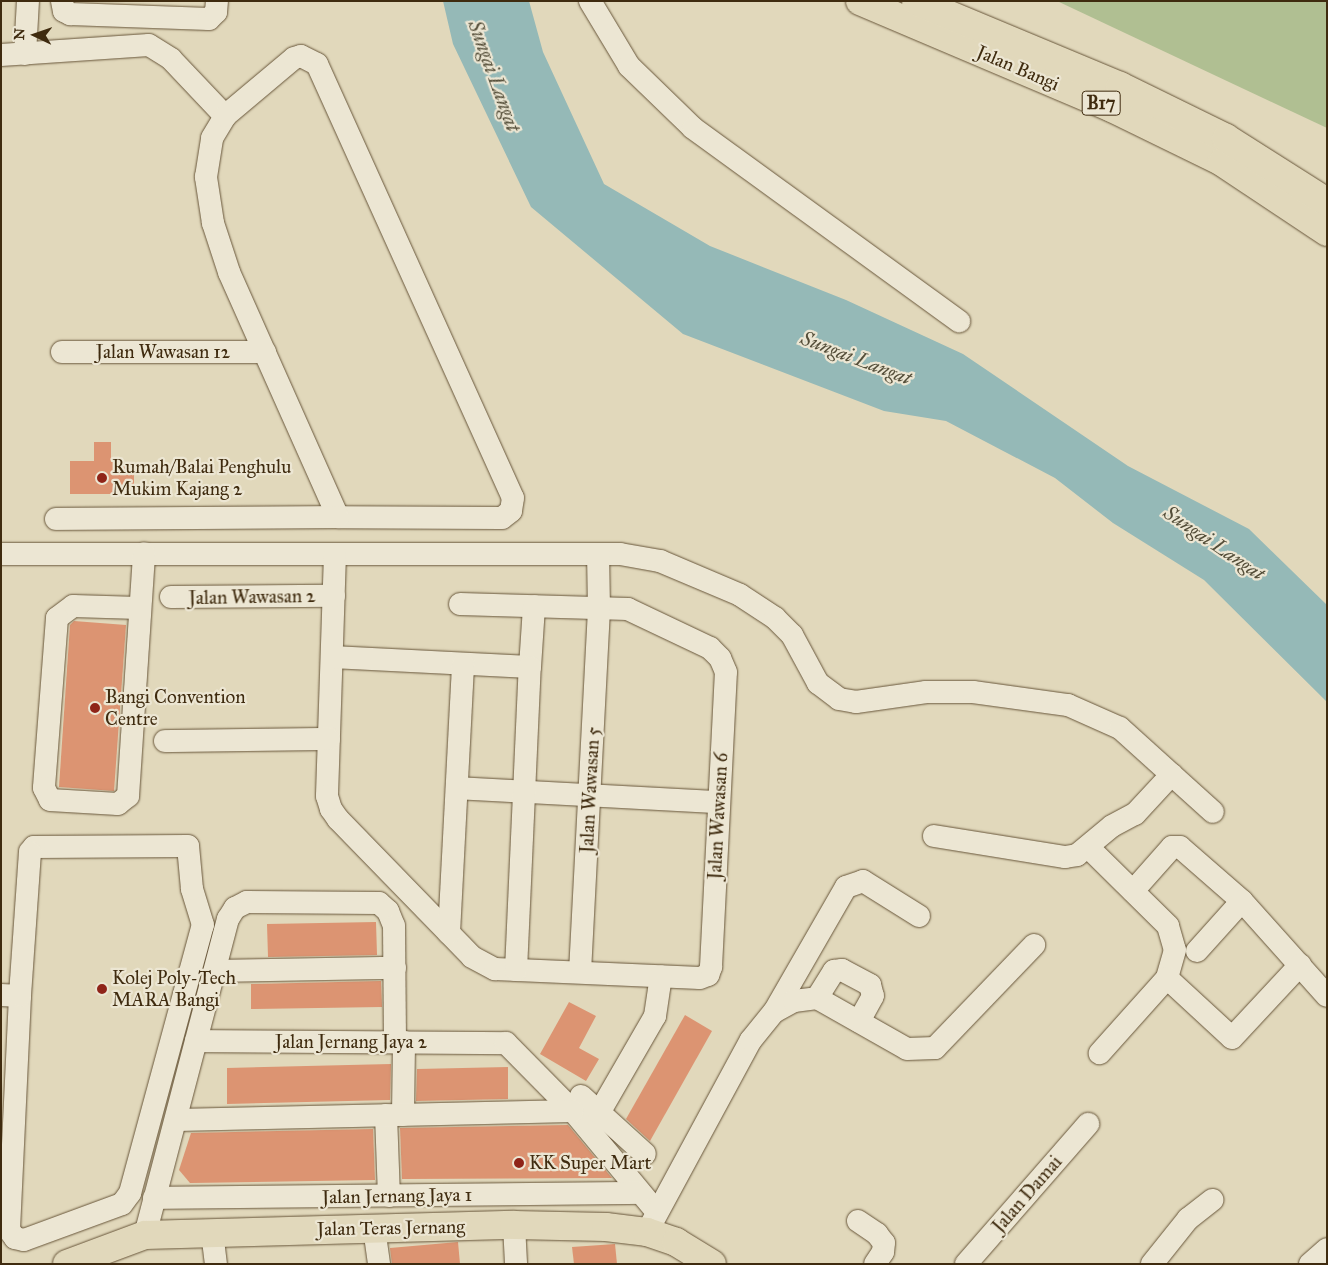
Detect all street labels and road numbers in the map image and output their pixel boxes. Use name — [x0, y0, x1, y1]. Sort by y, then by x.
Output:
street label: Jalan Bangi — [973, 40, 1063, 96]
road number: B17 — [1081, 88, 1121, 119]
street label: Jalan Wawasan 12 — [96, 341, 230, 363]
street label: Jalan Wawasan 2 — [188, 584, 316, 610]
street label: Jalan Wawasan 5 — [575, 726, 605, 854]
street label: Jalan Wawasan 6 — [703, 752, 733, 880]
street label: Jalan Jernang Jaya 2 — [275, 1031, 427, 1053]
street label: Jalan Damai — [987, 1151, 1067, 1237]
street label: Jalan Jernang Jaya 1 — [322, 1183, 472, 1209]
street label: Jalan Teras Jernang — [317, 1215, 465, 1241]

